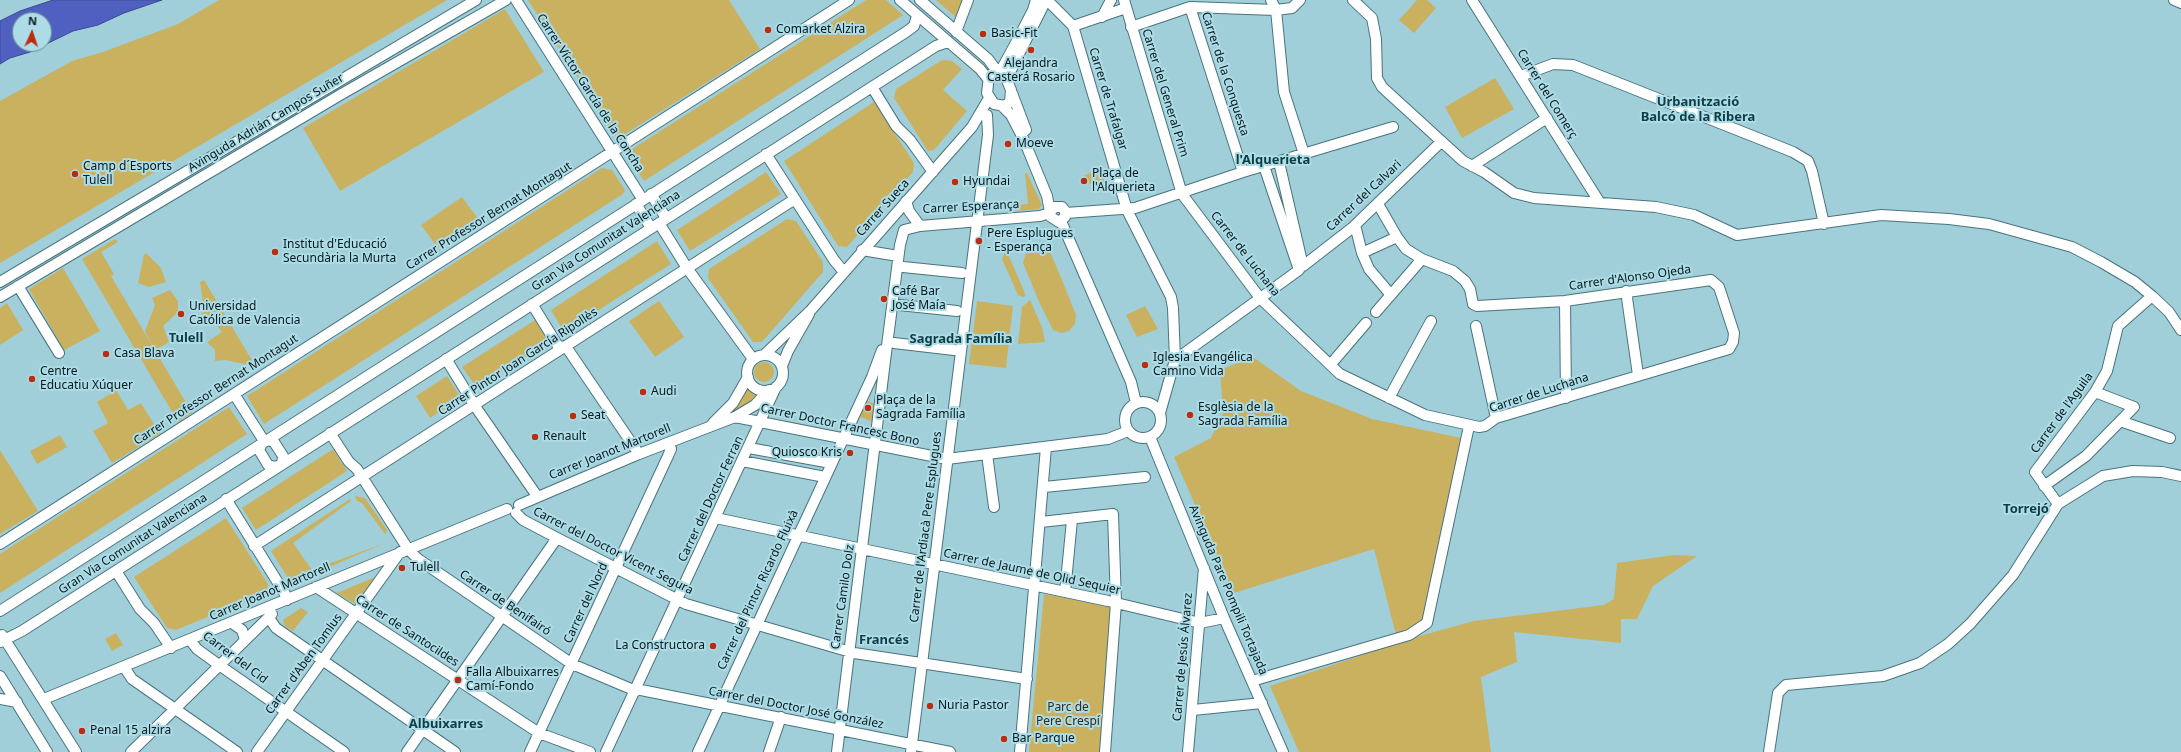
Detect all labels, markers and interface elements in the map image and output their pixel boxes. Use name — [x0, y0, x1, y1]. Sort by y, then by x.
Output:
street label: Carrer de la Conquesta — [1198, 10, 1252, 138]
street label: Carrer Víctor García de la Concha — [533, 11, 647, 175]
north arrow — [12, 12, 52, 52]
text: N — [28, 13, 37, 28]
place label: Comarket Alzira — [776, 23, 865, 37]
marker: Comarket Alzira — [763, 25, 773, 35]
place label: Basic-Fit — [991, 27, 1038, 41]
street label: Carrer del General Prim — [1139, 27, 1191, 159]
marker: Basic-Fit — [978, 29, 988, 39]
marker: Alejandra Casterá Rosario — [1026, 45, 1036, 55]
street label: Carrer de Trafalgar — [1086, 46, 1130, 152]
street label: Carrer del Comerç — [1514, 47, 1580, 141]
place label: Alejandra Casterá Rosario — [987, 57, 1075, 85]
street label: Avinguda Adrián Campos Suñer — [186, 71, 346, 175]
district label: Urbanització Balcó de la Ribera — [1641, 94, 1755, 125]
place label: Moeve — [1016, 137, 1054, 151]
marker: Moeve — [1003, 139, 1013, 149]
district label: l'Alquerieta — [1236, 152, 1310, 168]
street label: Carrer del Calvari — [1323, 157, 1405, 235]
street label: Carrer Professor Bernat Montagut — [403, 159, 575, 273]
place label: Camp d´Esports Tulell — [83, 160, 172, 188]
place label: Plaça de l'Alquerieta — [1092, 167, 1155, 195]
marker: Camp d´Esports Tulell — [70, 169, 80, 179]
place label: Hyundai — [963, 175, 1010, 189]
street label: Carrer Sueca — [854, 176, 912, 240]
marker: Plaça de l'Alquerieta — [1079, 176, 1089, 186]
marker: Hyundai — [950, 177, 960, 187]
street label: Gran Via Comunitat Valenciana — [529, 188, 683, 294]
street label: Carrer Esperança — [922, 197, 1020, 217]
street label: Carrer de Luchana — [1207, 209, 1283, 299]
place label: Pere Esplugues - Esperança — [987, 227, 1073, 255]
marker: Pere Esplugues - Esperança — [974, 236, 984, 246]
place label: Institut d'Educació Secundària la Murta — [283, 238, 396, 266]
marker: Institut d'Educació Secundària la Murta — [270, 247, 280, 257]
street label: Carrer d'Alonso Ojeda — [1568, 262, 1692, 294]
place label: Café Bar José Maía — [892, 285, 946, 313]
marker: Café Bar José Maía — [879, 294, 889, 304]
place label: Universidad Católica de Valencia — [189, 300, 301, 328]
street label: Carrer Pintor Joan García Ripollès — [436, 305, 600, 419]
marker: Universidad Católica de Valencia — [176, 309, 186, 319]
district label: Tulell — [169, 330, 203, 346]
street label: Carrer Professor Bernat Montagut — [131, 331, 301, 449]
district label: Sagrada Família — [910, 331, 1012, 347]
place label: Casa Blava — [114, 347, 174, 361]
marker: Casa Blava — [101, 349, 111, 359]
place label: Iglesia Evangélica Camino Vida — [1153, 351, 1253, 379]
marker: Iglesia Evangélica Camino Vida — [1140, 360, 1150, 370]
place label: Centre Educatiu Xúquer — [40, 365, 133, 393]
street label: Carrer de Luchana — [1487, 370, 1591, 416]
street label: Carrer de l'Aguila — [2028, 370, 2096, 456]
marker: Centre Educatiu Xúquer — [27, 374, 37, 384]
place label: Audi — [651, 385, 677, 399]
marker: Audi — [638, 387, 648, 397]
place label: Plaça de la Sagrada Família — [876, 394, 966, 422]
street label: Carrer Doctor Francesc Bono — [759, 401, 921, 449]
place label: Esglèsia de la Sagrada Família — [1198, 401, 1288, 429]
marker: Plaça de la Sagrada Família — [863, 403, 873, 413]
place label: Seat — [581, 409, 605, 423]
marker: Esglèsia de la Sagrada Família — [1185, 410, 1195, 420]
marker: Seat — [568, 411, 578, 421]
street label: Carrer Joanot Martorell — [547, 421, 673, 483]
place label: Renault — [543, 430, 586, 444]
street label: Carrer de l'Ardiacà Pere Esplugues — [907, 431, 945, 623]
marker: Renault — [530, 432, 540, 442]
street label: Carrer del Doctor Ferran — [675, 434, 747, 564]
place label: Quiosco Kris — [772, 446, 842, 460]
marker: Quiosco Kris — [845, 448, 855, 458]
street label: Gran Via Comunitat Valenciana — [56, 491, 210, 597]
district label: Torrejó — [2003, 501, 2049, 517]
street label: Avinguda Pare Pompili Tortajada — [1186, 503, 1270, 677]
street label: Carrer del Doctor Vicent Segura — [530, 504, 696, 598]
street label: Carrer del Pintor Ricardo Fluixà — [715, 508, 801, 672]
street label: Carrer Camilo Dolz — [829, 544, 857, 650]
street label: Carrer de Jaume de Olid Sequier — [942, 546, 1122, 598]
street label: Carrer Joanot Martorell — [207, 560, 333, 624]
street label: Carrer del Nord — [561, 560, 611, 646]
place label: Tulell — [410, 561, 440, 575]
marker: Tulell — [397, 563, 407, 573]
street label: Carrer de Benifairó — [457, 567, 553, 639]
street label: Carrer de Santocildes — [353, 592, 461, 670]
street label: Carrer de Jesús Álvarez — [1170, 592, 1196, 722]
street label: Carrer d'Aben Tomlus — [263, 611, 345, 717]
street label: Carrer del Cid — [200, 629, 270, 687]
district label: Francés — [859, 632, 909, 648]
place label: La Constructora — [615, 639, 705, 653]
marker: La Constructora — [708, 641, 718, 651]
place label: Falla Albuixarres Camí-Fondo — [466, 666, 559, 694]
marker: Falla Albuixarres Camí-Fondo — [453, 675, 463, 685]
street label: Carrer del Doctor José González — [707, 684, 885, 732]
place label: Nuria Pastor — [938, 699, 1009, 713]
marker: Nuria Pastor — [925, 701, 935, 711]
park label: Parc de Pere Crespí — [1036, 701, 1100, 729]
district label: Albuixarres — [409, 716, 483, 732]
place label: Penal 15 alzira — [90, 724, 171, 738]
marker: Penal 15 alzira — [77, 726, 87, 736]
place label: Bar Parque — [1012, 732, 1075, 746]
marker: Bar Parque — [999, 734, 1009, 744]

